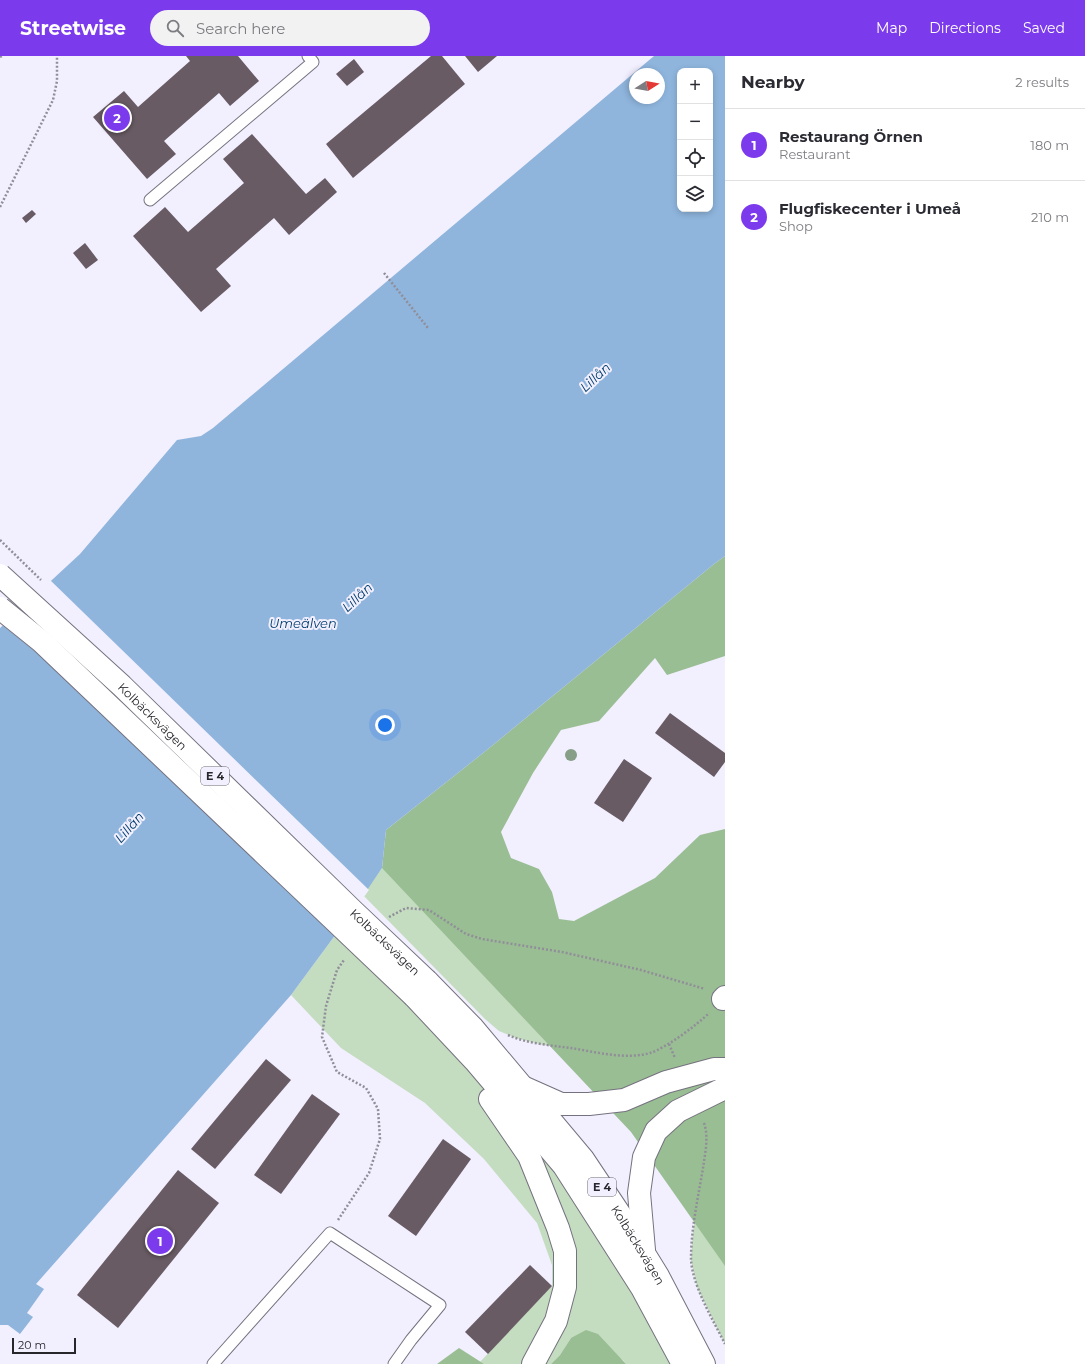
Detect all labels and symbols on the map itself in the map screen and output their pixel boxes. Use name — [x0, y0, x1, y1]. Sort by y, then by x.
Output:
north arrow — [629, 68, 665, 104]
pin: 2 — [104, 103, 130, 133]
water label: Lillån — [576, 359, 614, 395]
water label: Lillån — [338, 579, 376, 615]
water label: Umeälven — [269, 615, 337, 631]
street label: Kolbäcksvägen — [115, 679, 191, 753]
your location — [375, 715, 395, 735]
road number: E 4 — [201, 767, 229, 785]
water label: Lillån — [111, 808, 147, 846]
street label: Kolbäcksvägen — [347, 905, 423, 978]
road number: E 4 — [588, 1178, 616, 1196]
street label: Kolbäcksvägen — [608, 1202, 669, 1287]
pin: 1 — [147, 1226, 173, 1256]
scale bar — [12, 1336, 76, 1355]

